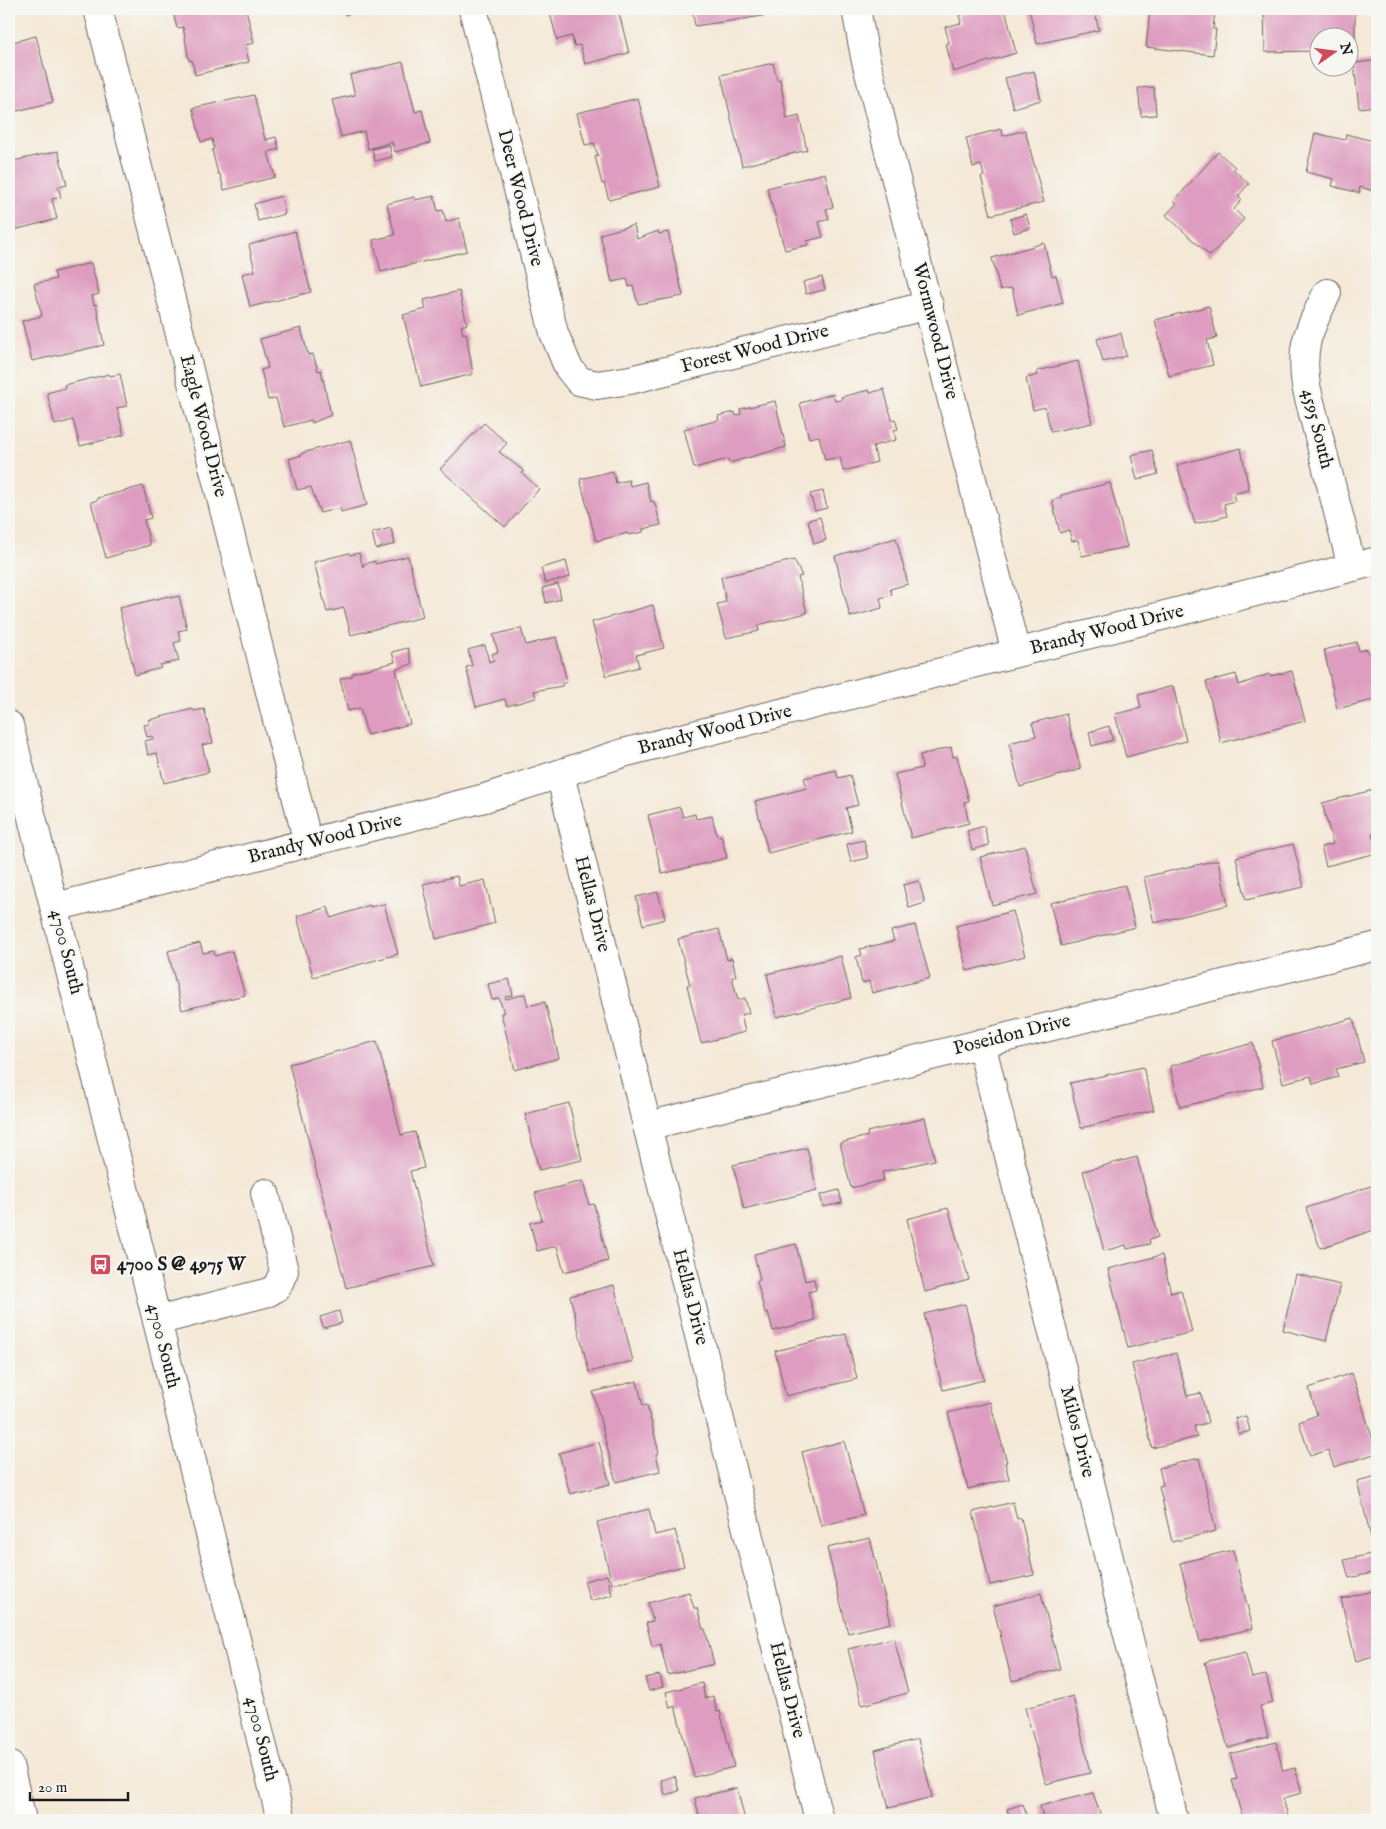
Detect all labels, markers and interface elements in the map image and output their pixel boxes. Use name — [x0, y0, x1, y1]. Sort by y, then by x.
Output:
north arrow — [1308, 28, 1358, 78]
text: N — [1335, 40, 1356, 57]
street label: Deer Wood Drive — [491, 127, 549, 269]
street label: Wormwood Drive — [906, 260, 964, 402]
street label: Forest Wood Drive — [679, 319, 832, 379]
street label: Eagle Wood Drive — [174, 352, 232, 500]
street label: 4595 South — [1295, 386, 1339, 472]
street label: Brandy Wood Drive — [1028, 599, 1187, 661]
street label: Brandy Wood Drive — [636, 699, 795, 761]
street label: Brandy Wood Drive — [246, 808, 405, 870]
street label: Hellas Drive — [568, 853, 616, 955]
street label: 4700 South — [44, 907, 88, 997]
street label: Poseidon Drive — [951, 1009, 1073, 1061]
street label: Hellas Drive — [666, 1246, 714, 1348]
bus stop icon: 4700 S @ 4975 W — [89, 1253, 113, 1277]
place label: 4700 S @ 4975 W — [117, 1253, 247, 1277]
street label: 4700 South — [141, 1301, 185, 1391]
street label: Milos Drive — [1054, 1384, 1100, 1480]
street label: Hellas Drive — [763, 1639, 811, 1741]
street label: 4700 South — [239, 1694, 283, 1784]
scale bar — [30, 1769, 128, 1801]
text: 20 m — [38, 1778, 68, 1797]

